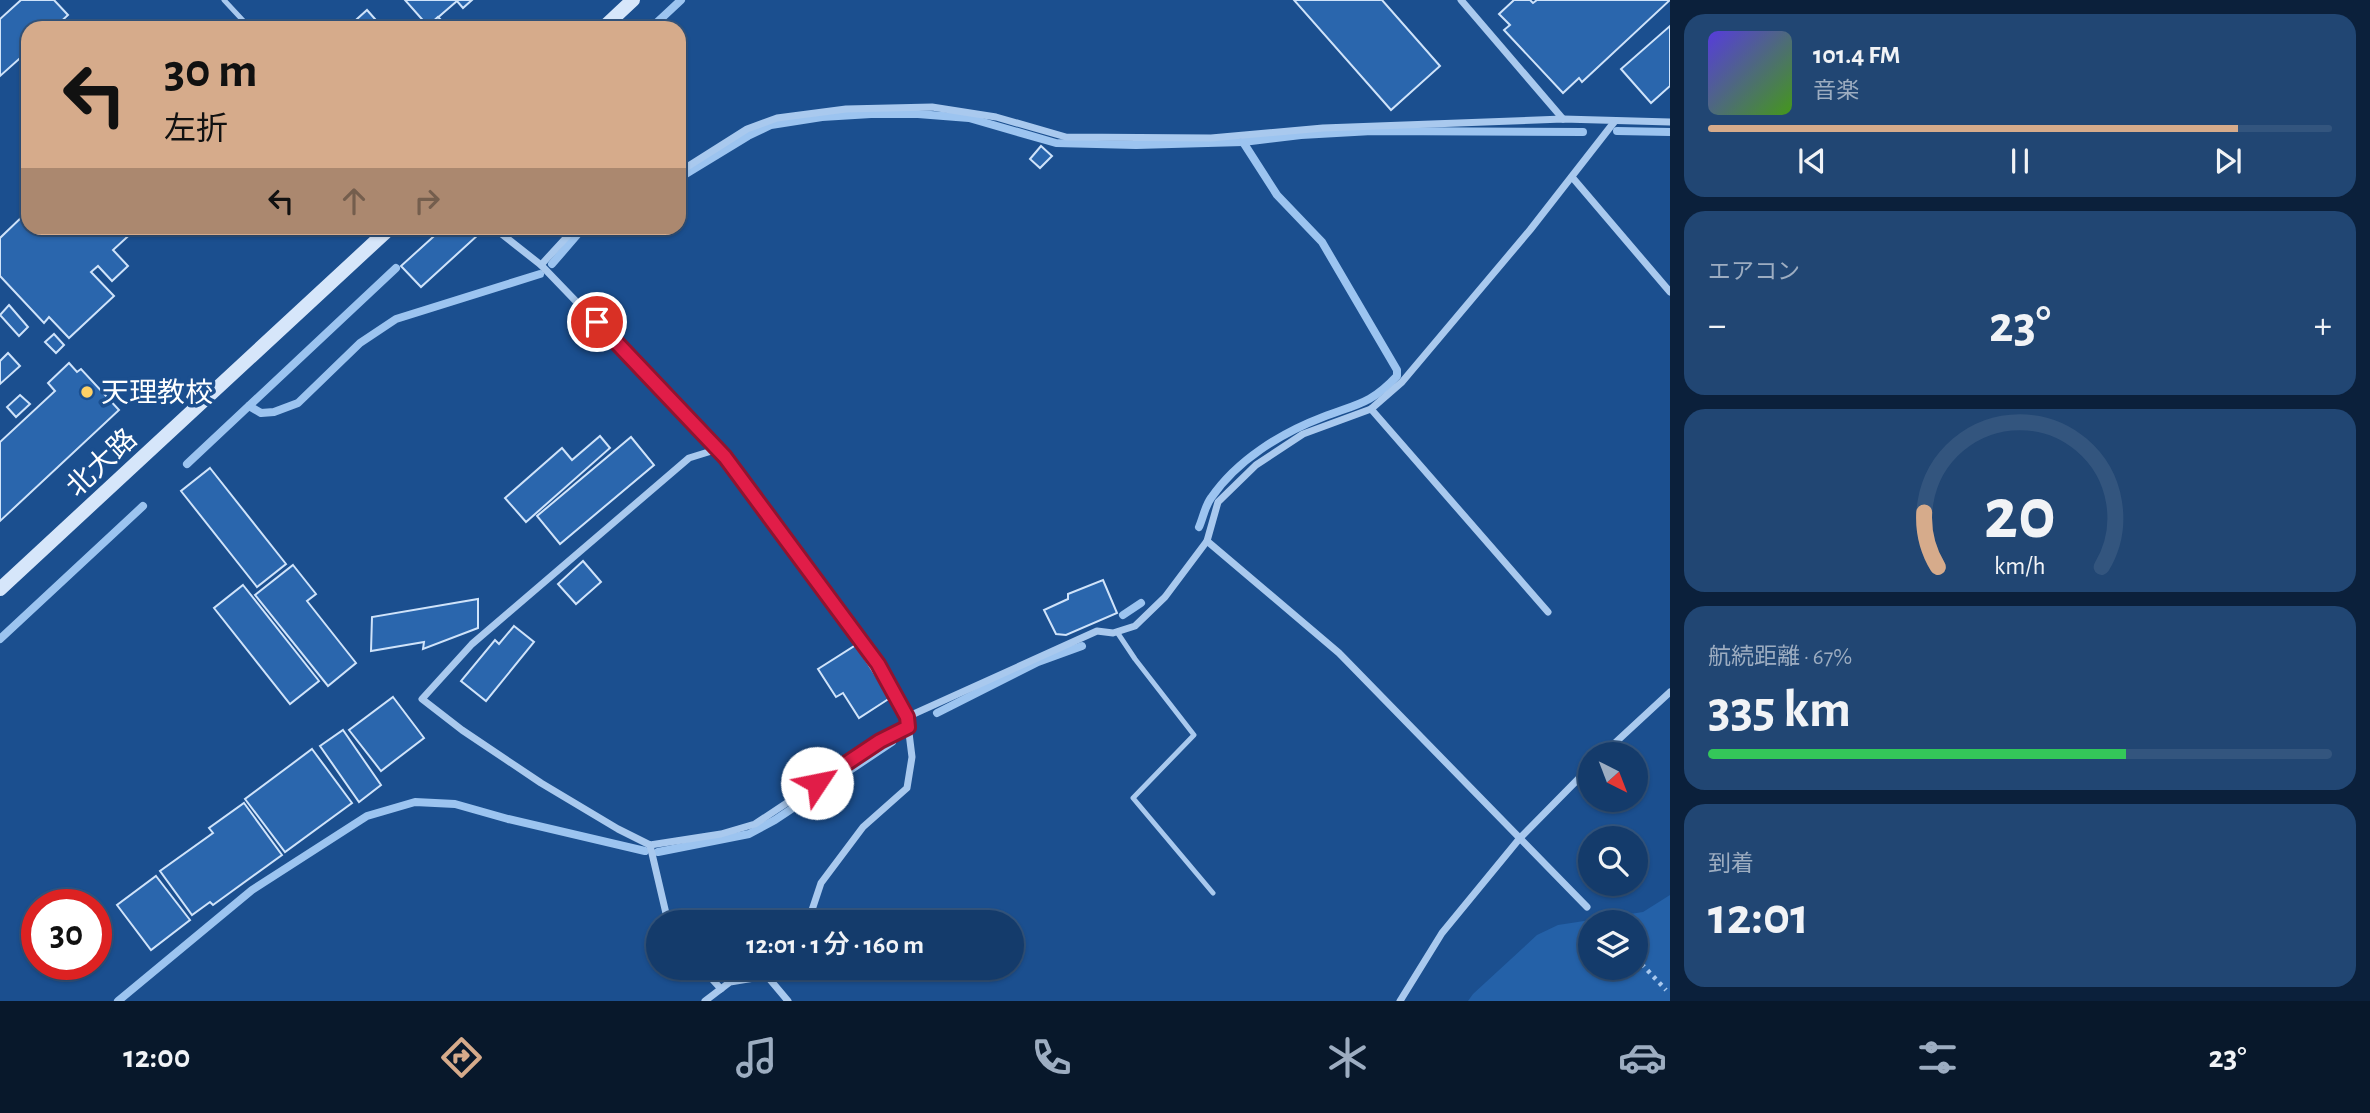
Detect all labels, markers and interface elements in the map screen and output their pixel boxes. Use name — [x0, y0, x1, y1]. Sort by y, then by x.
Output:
text: 101.4 FM — [1813, 42, 1901, 68]
text: 30 m — [164, 47, 258, 96]
icon: left — [49, 49, 140, 140]
text: 音楽 — [1813, 80, 1859, 103]
text: 左折 — [164, 113, 228, 145]
icon: previous — [1793, 142, 1831, 180]
icon: pause — [2001, 142, 2039, 180]
icon: next — [2209, 142, 2247, 180]
icon: left — [262, 182, 300, 220]
icon: ahead — [335, 182, 373, 220]
icon: right — [408, 182, 446, 220]
text: エアコン — [1708, 261, 1800, 284]
pin — [567, 292, 627, 352]
text: 23° — [1989, 299, 2051, 351]
icon: arrive — [578, 303, 616, 341]
text: − — [1708, 307, 1726, 345]
text: + — [2314, 307, 2332, 345]
place label: 天理教校 — [101, 378, 213, 408]
marker: 天理教校 — [79, 384, 95, 400]
street label: 北大路 — [61, 423, 143, 502]
text: 20 — [1984, 479, 2056, 552]
text: km/h — [1994, 553, 2046, 578]
text: 航続距離 · 67% — [1708, 646, 1852, 669]
text: 335 km — [1708, 684, 1851, 736]
north arrow — [1578, 742, 1648, 812]
map controls — [1578, 742, 1648, 980]
position arrow — [780, 746, 854, 820]
button: search — [1578, 826, 1648, 896]
text: 到着 — [1708, 853, 1754, 876]
speed limit sign: 30 — [21, 889, 112, 980]
text: 12:01 — [1708, 891, 1809, 943]
button: layers — [1578, 910, 1648, 980]
text: 12:01 · 1 分 · 160 m — [746, 932, 924, 958]
icon: directions — [437, 1033, 486, 1082]
icon: music — [732, 1033, 781, 1082]
icon: phone — [1027, 1033, 1076, 1082]
icon: climate — [1323, 1033, 1372, 1082]
icon: car — [1618, 1033, 1667, 1082]
icon: filters — [1913, 1033, 1962, 1082]
text: 12:00 — [123, 1041, 190, 1073]
text: 23° — [2208, 1041, 2247, 1073]

